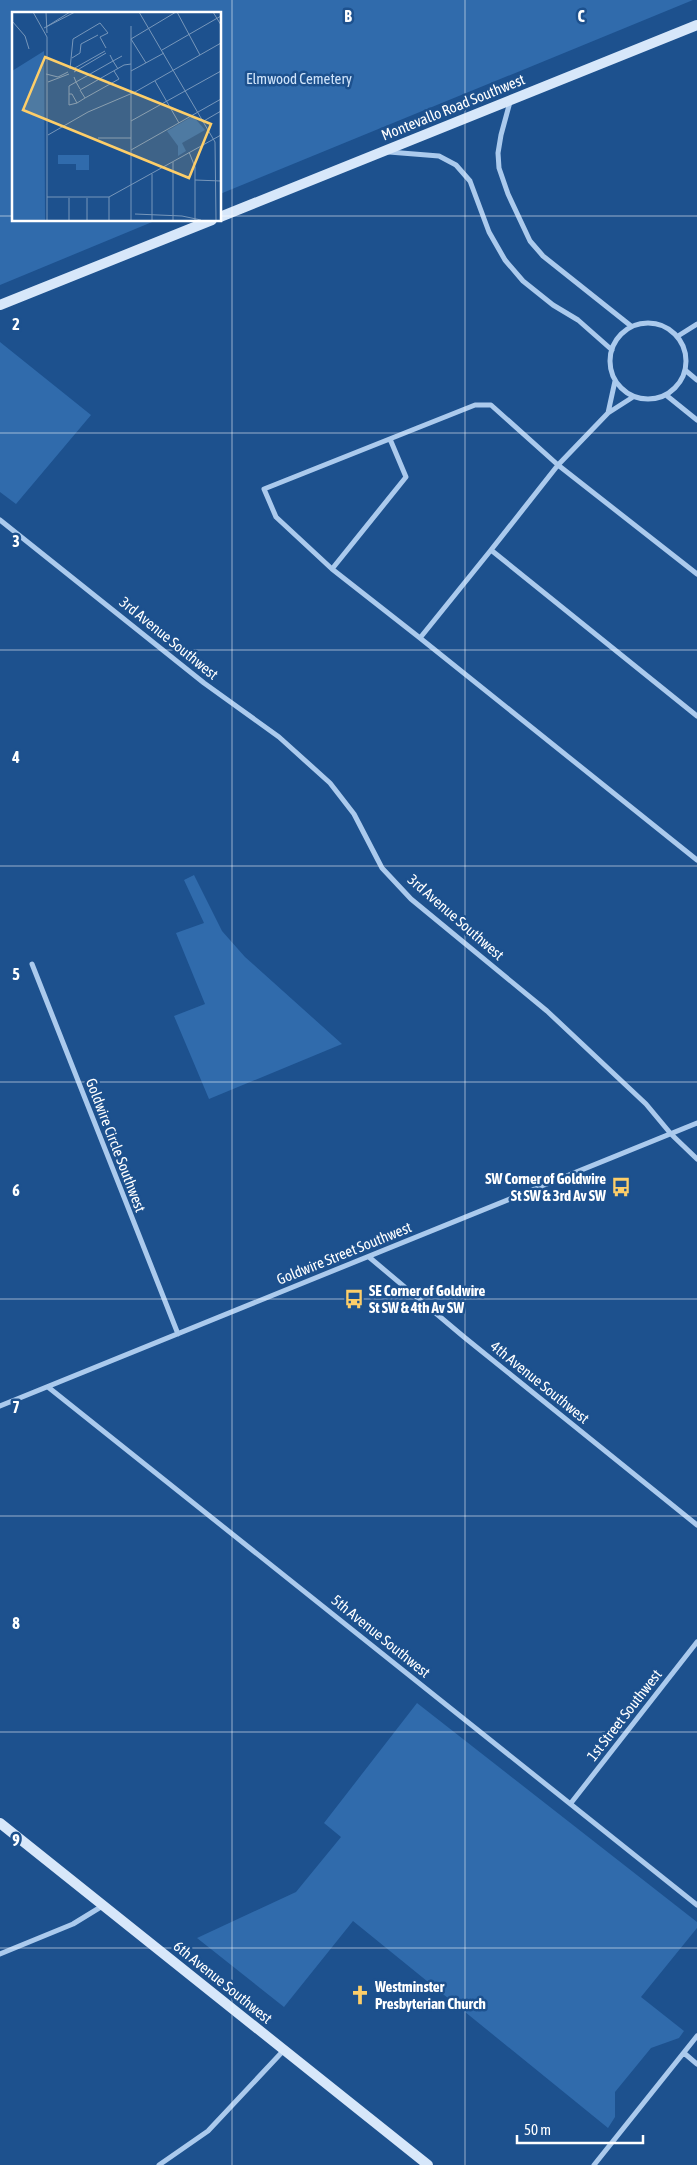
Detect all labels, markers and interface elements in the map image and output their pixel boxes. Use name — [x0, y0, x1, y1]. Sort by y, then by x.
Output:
text: B — [344, 7, 352, 25]
text: C — [577, 7, 585, 25]
inset map — [12, 12, 221, 221]
park label: Elmwood Cemetery — [246, 70, 352, 87]
street label: Montevallo Road Southwest — [379, 70, 527, 144]
text: 2 — [12, 315, 20, 333]
text: 3 — [12, 532, 20, 550]
street label: 3rd Avenue Southwest — [116, 593, 222, 683]
text: 4 — [11, 748, 20, 766]
street label: 3rd Avenue Southwest — [405, 871, 507, 963]
text: 5 — [12, 965, 20, 983]
street label: Goldwire Circle Southwest — [83, 1076, 149, 1214]
place label: SW Corner of Goldwire St SW & 3rd Av SW — [485, 1170, 606, 1204]
bus stop icon: SW Corner of Goldwire St SW & 3rd Av SW — [610, 1176, 632, 1198]
text: 6 — [12, 1181, 20, 1199]
street label: Goldwire Street Southwest — [274, 1218, 414, 1288]
place label: SE Corner of Goldwire St SW & 4th Av SW — [369, 1282, 486, 1316]
bus stop icon: SE Corner of Goldwire St SW & 4th Av SW — [343, 1288, 365, 1310]
street label: 4th Avenue Southwest — [487, 1337, 593, 1427]
text: 7 — [12, 1398, 20, 1416]
street label: 5th Avenue Southwest — [328, 1591, 434, 1681]
text: 8 — [12, 1614, 20, 1632]
street label: 1st Street Southwest — [583, 1666, 665, 1764]
text: 9 — [12, 1831, 20, 1849]
street label: 6th Avenue Southwest — [170, 1937, 276, 2027]
place label: Westminster Presbyterian Church — [374, 1978, 486, 2012]
church icon: Westminster Presbyterian Church — [349, 1984, 371, 2006]
scale bar — [517, 2112, 643, 2144]
text: 50 m — [524, 2121, 551, 2138]

